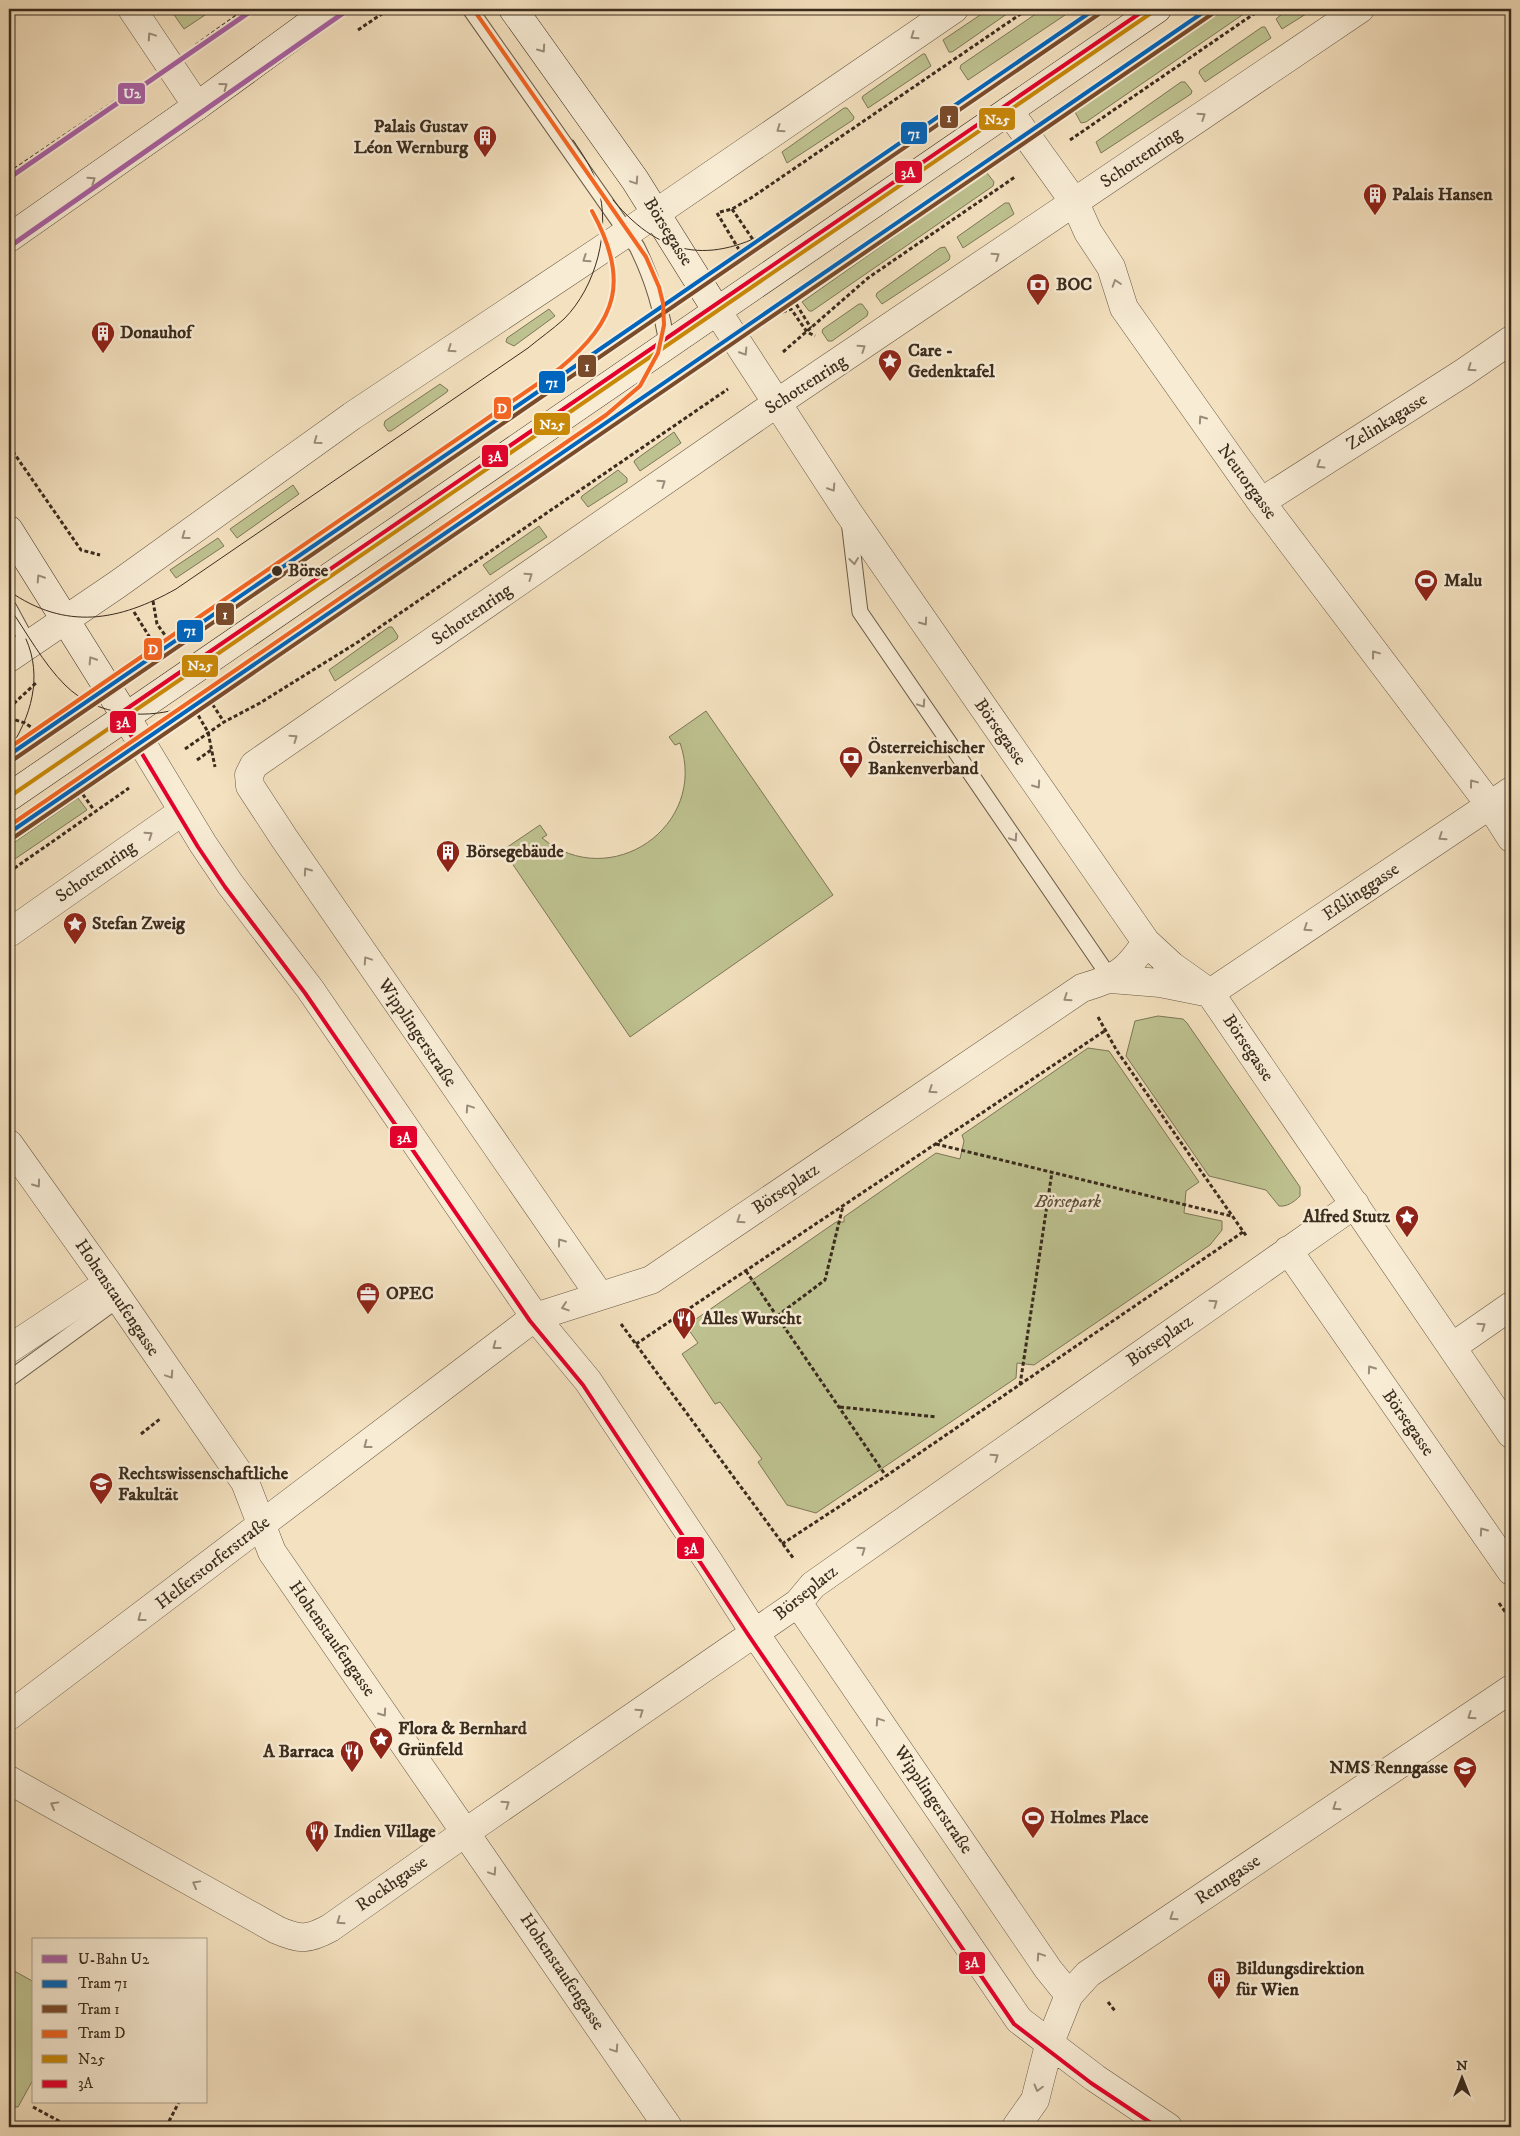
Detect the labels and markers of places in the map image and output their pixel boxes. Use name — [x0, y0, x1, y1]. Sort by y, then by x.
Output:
place label: Palais Gustav Léon Wernburg — [354, 116, 469, 159]
building icon: Palais Gustav Léon Wernburg — [472, 124, 498, 158]
building icon: Palais Hansen — [1362, 182, 1388, 216]
place label: Palais Hansen — [1392, 184, 1493, 206]
bank icon: BOC — [1025, 272, 1051, 306]
place label: BOC — [1056, 274, 1092, 296]
building icon: Donauhof — [90, 320, 116, 354]
place label: Donauhof — [120, 322, 195, 344]
place label: Care - Gedenktafel — [908, 340, 995, 383]
place icon: Care - Gedenktafel — [877, 348, 903, 382]
place label: Börse — [288, 560, 329, 582]
marker: Börse — [270, 564, 284, 578]
sports icon: Malu — [1413, 568, 1439, 602]
place label: Malu — [1444, 570, 1482, 592]
place label: Österreichischer Bankenverband — [868, 736, 985, 780]
bank icon: Österreichischer Bankenverband — [838, 745, 864, 779]
building icon: Börsegebäude — [435, 839, 461, 873]
place label: Börsegebäude — [466, 841, 564, 863]
place icon: Stefan Zweig — [62, 911, 88, 945]
place label: Stefan Zweig — [92, 913, 186, 935]
place icon: Alfred Stutz — [1394, 1204, 1420, 1238]
place label: Alfred Stutz — [1302, 1206, 1390, 1228]
office icon: OPEC — [355, 1281, 381, 1315]
place label: OPEC — [386, 1283, 434, 1305]
restaurant icon: Alles Wurscht — [671, 1306, 697, 1340]
place label: Alles Wurscht — [701, 1308, 802, 1330]
place label: Rechtswissenschaftliche Fakultät — [118, 1463, 289, 1506]
school or university icon: Rechtswissenschaftliche Fakultät — [88, 1471, 114, 1505]
place label: Flora & Bernhard Grünfeld — [398, 1718, 528, 1761]
place icon: Flora & Bernhard Grünfeld — [368, 1726, 394, 1760]
restaurant icon: A Barraca — [339, 1739, 365, 1773]
place label: A Barraca — [262, 1741, 334, 1763]
school or university icon: NMS Renngasse — [1452, 1755, 1478, 1789]
place label: NMS Renngasse — [1329, 1757, 1449, 1779]
sports icon: Holmes Place — [1020, 1805, 1046, 1839]
place label: Holmes Place — [1050, 1807, 1149, 1829]
restaurant icon: Indien Village — [304, 1819, 330, 1853]
place label: Indien Village — [334, 1821, 436, 1843]
place label: Bildungsdirektion für Wien — [1235, 1958, 1365, 2001]
building icon: Bildungsdirektion für Wien — [1206, 1966, 1232, 2000]

